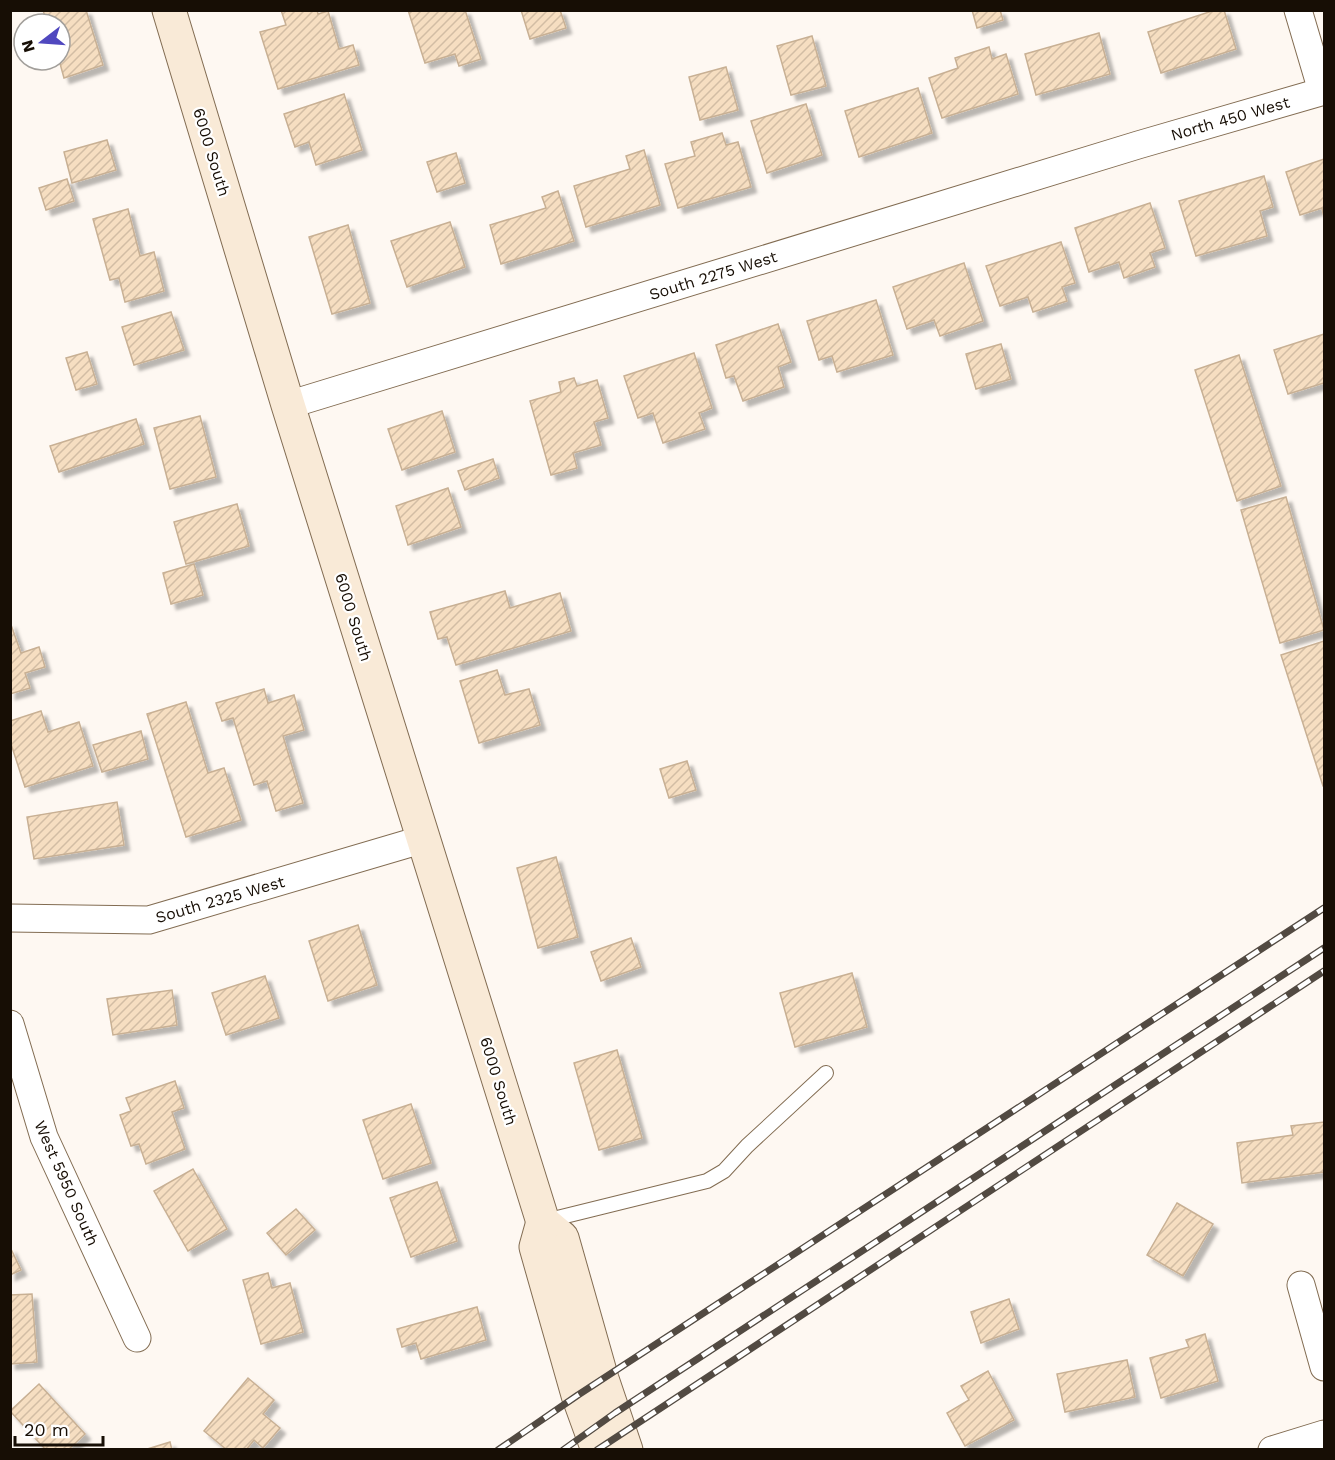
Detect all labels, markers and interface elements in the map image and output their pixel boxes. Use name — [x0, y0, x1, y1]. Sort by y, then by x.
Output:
north arrow — [12, 12, 72, 72]
text: N — [17, 38, 39, 55]
street label: North 450 West — [1169, 92, 1292, 145]
street label: 6000 South — [189, 106, 234, 199]
street label: South 2275 West — [647, 247, 780, 304]
street label: 6000 South — [331, 571, 376, 664]
street label: South 2325 West — [153, 872, 287, 927]
street label: 6000 South — [476, 1035, 521, 1128]
street label: West 5950 South — [30, 1118, 103, 1249]
scale bar — [15, 1409, 104, 1447]
text: 20 m — [24, 1419, 69, 1440]

